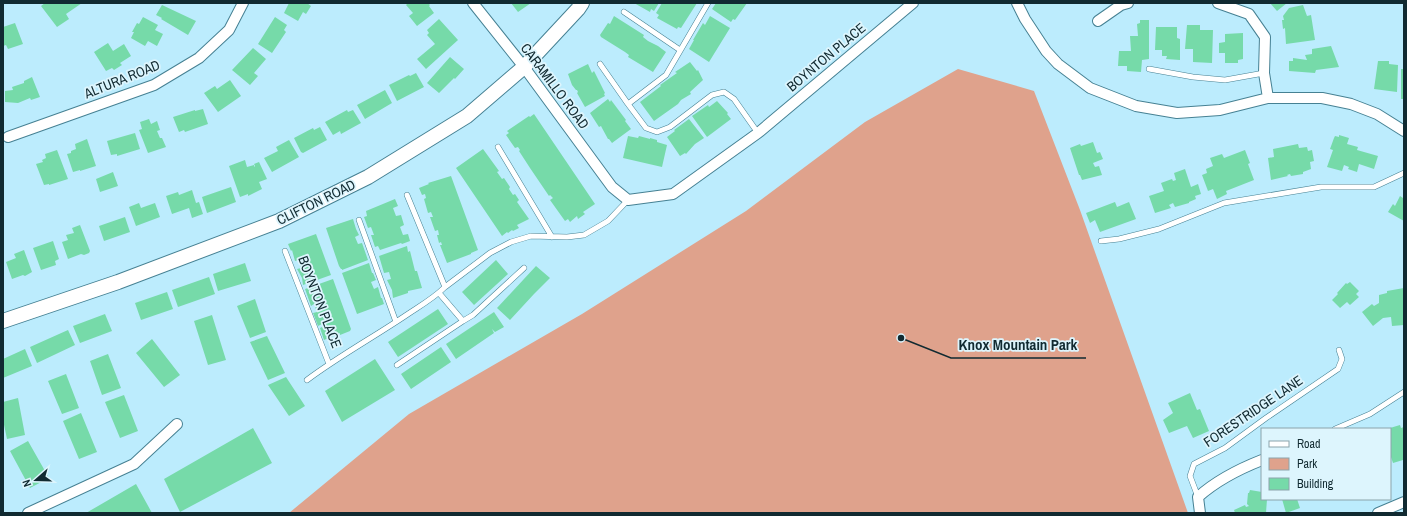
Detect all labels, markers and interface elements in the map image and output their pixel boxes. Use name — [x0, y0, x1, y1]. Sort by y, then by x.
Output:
street label: BOYNTON PLACE — [783, 19, 869, 95]
street label: CARAMILLO ROAD — [517, 40, 593, 132]
street label: ALTURA ROAD — [81, 56, 163, 103]
street label: CLIFTON ROAD — [274, 175, 358, 229]
street label: BOYNTON PLACE — [294, 253, 346, 351]
callout: Knox Mountain Park — [951, 331, 1086, 358]
text: Knox Mountain Park — [959, 334, 1078, 355]
street label: FORESTRIDGE LANE — [1200, 371, 1306, 451]
legend — [1261, 428, 1391, 500]
text: Road — [1297, 436, 1321, 452]
text: Park — [1297, 456, 1317, 472]
north arrow — [16, 460, 56, 500]
text: Building — [1297, 476, 1334, 492]
text: N — [19, 478, 34, 489]

